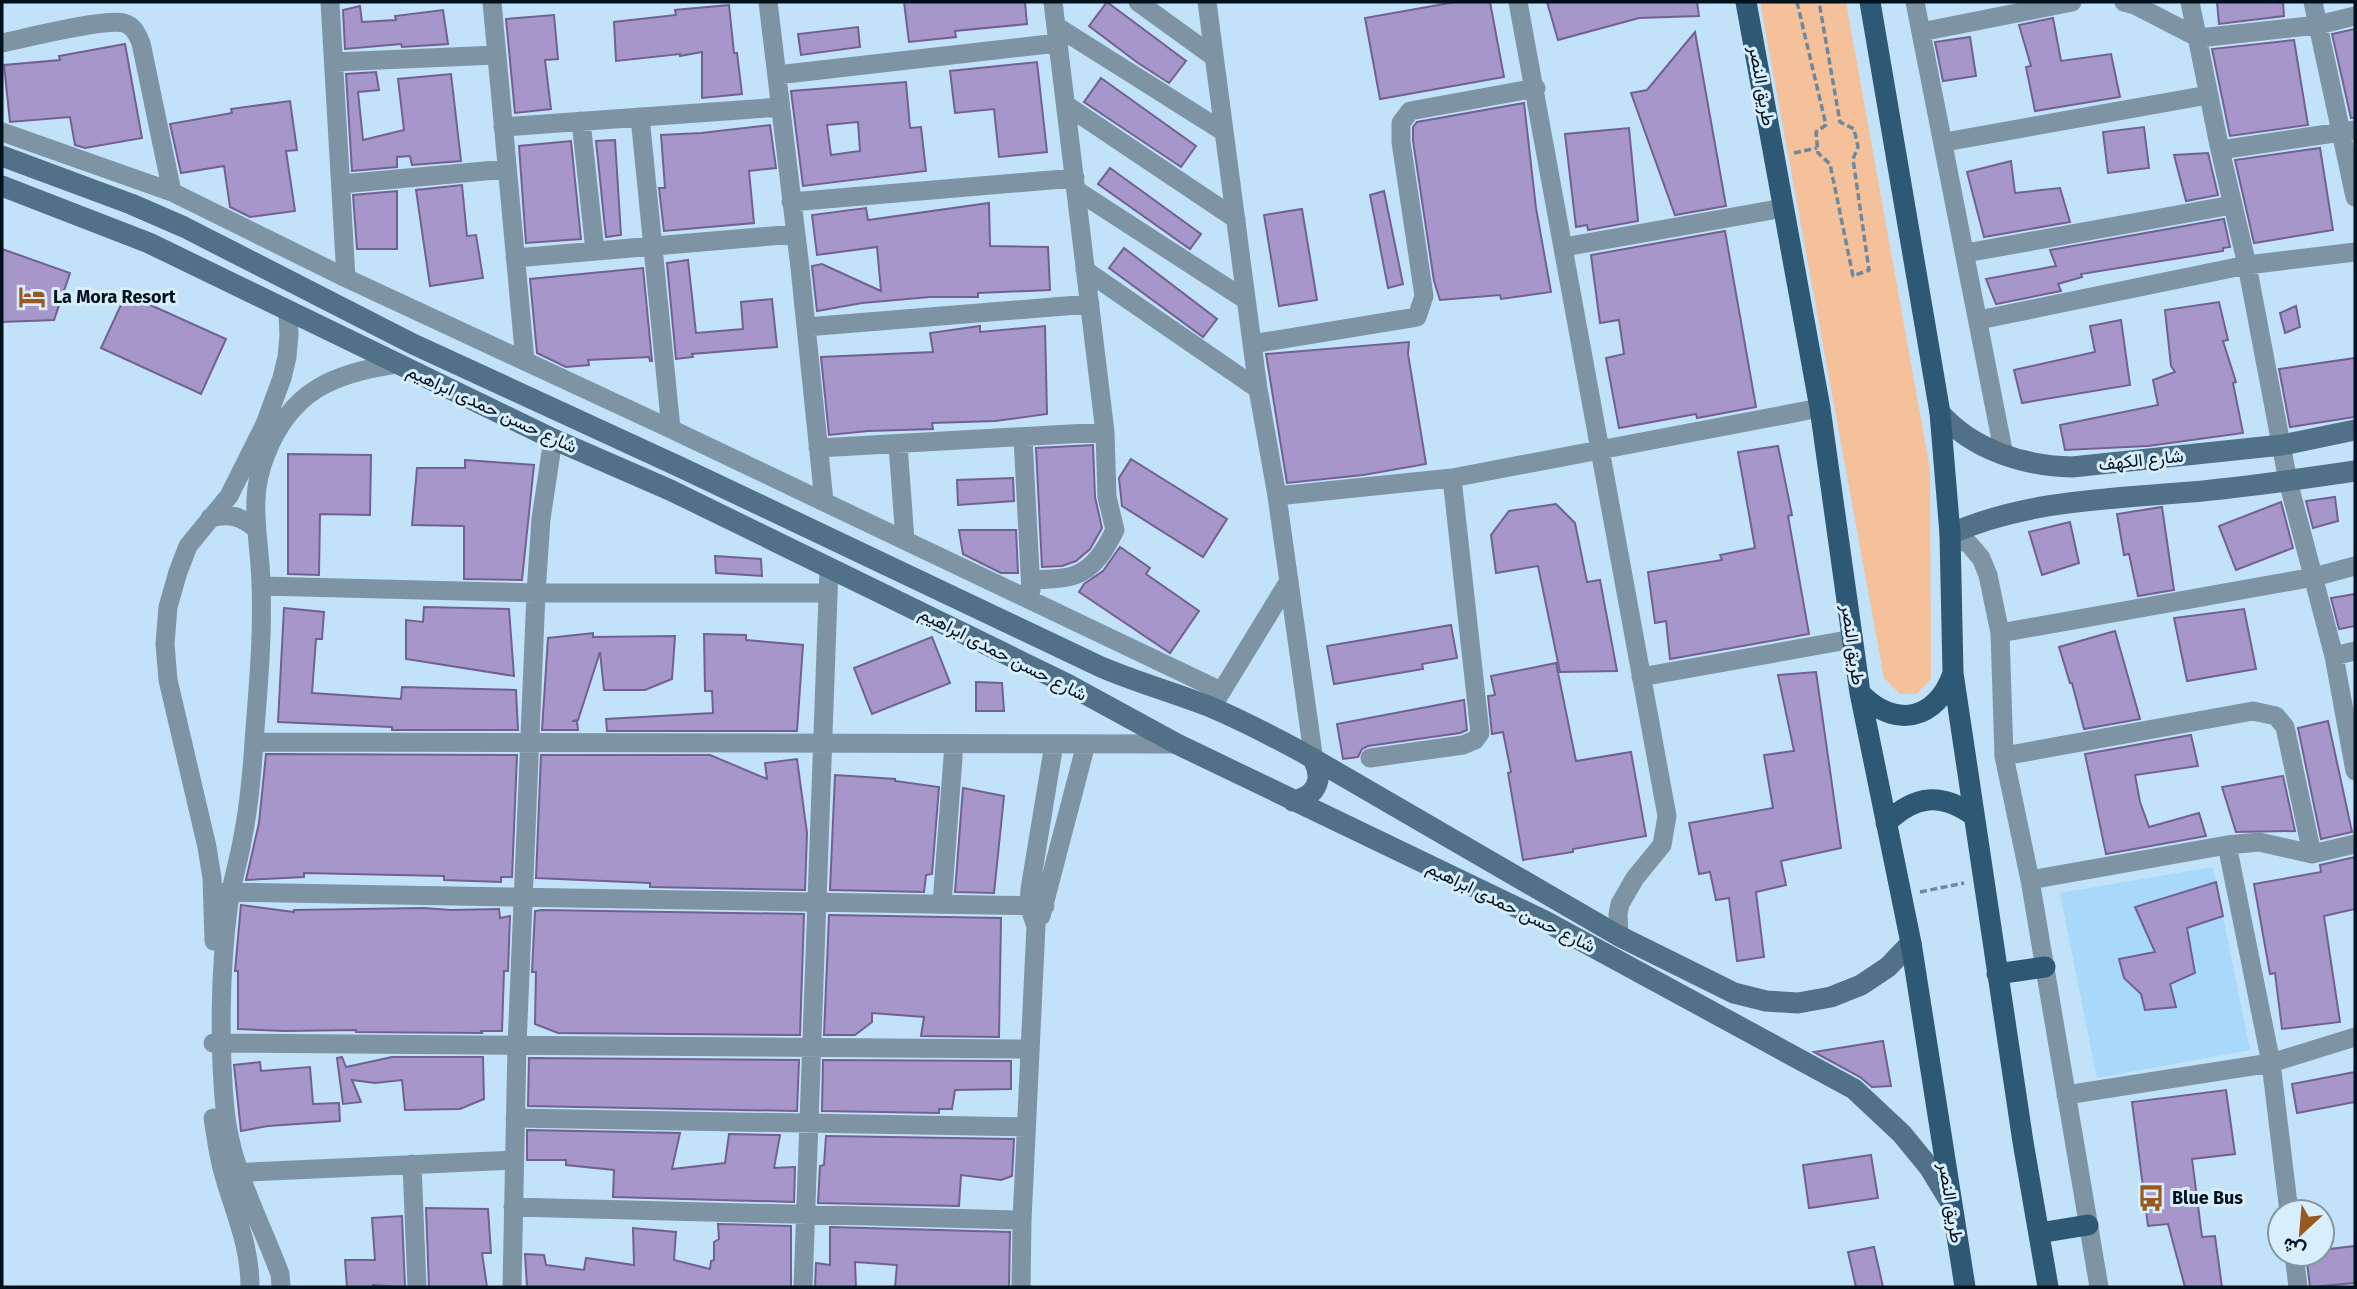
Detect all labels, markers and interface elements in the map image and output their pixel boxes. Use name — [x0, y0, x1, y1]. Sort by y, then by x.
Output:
street label: طريق النصر — [1744, 43, 1780, 128]
hotel icon: La Mora Resort — [17, 282, 47, 312]
place label: La Mora Resort — [53, 286, 177, 308]
street label: شارع حسن حمدى ابراهيم — [403, 360, 581, 459]
street label: شارع الكهف — [2097, 445, 2185, 476]
street label: شارع حسن حمدى ابراهيم — [915, 602, 1091, 707]
street label: طريق النصر — [1836, 602, 1870, 687]
street label: شارع حسن حمدى ابراهيم — [1422, 857, 1599, 958]
street label: طريق النصر — [1934, 1160, 1968, 1245]
bus stop icon: Blue Bus — [2136, 1183, 2166, 1213]
place label: Blue Bus — [2172, 1187, 2243, 1209]
north arrow — [2266, 1198, 2336, 1268]
text: ش — [2278, 1232, 2309, 1263]

